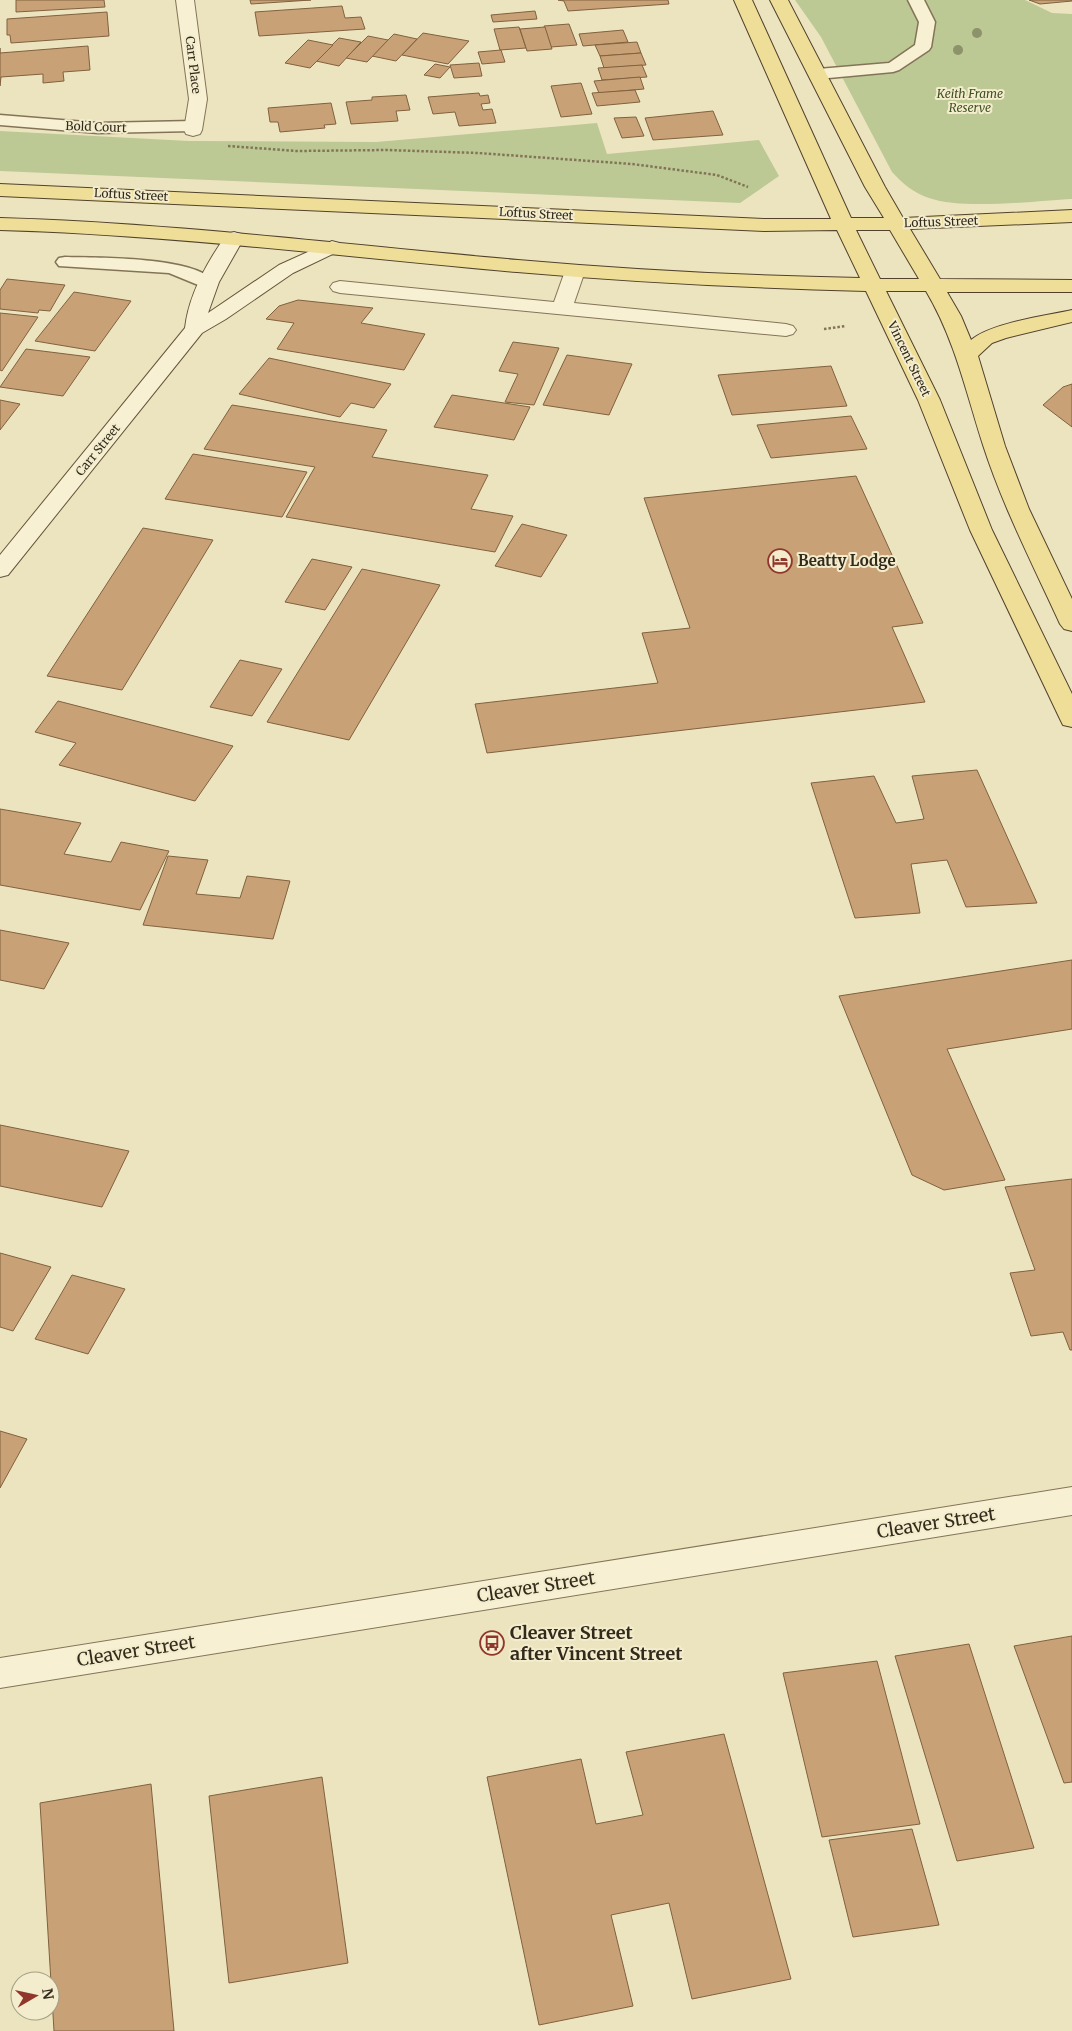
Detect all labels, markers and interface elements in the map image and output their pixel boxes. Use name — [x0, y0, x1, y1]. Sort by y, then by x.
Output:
street label: Carr Place — [183, 35, 204, 95]
park label: Keith Frame Reserve — [936, 86, 1003, 115]
street label: Bold Court — [65, 118, 127, 135]
street label: Loftus Street — [93, 185, 169, 204]
street label: Loftus Street — [498, 204, 574, 223]
street label: Loftus Street — [904, 213, 979, 230]
street label: Vincent Street — [884, 318, 934, 399]
street label: Carr Street — [72, 420, 123, 479]
hotel icon: Beatty Lodge — [767, 548, 793, 574]
place label: Beatty Lodge — [798, 551, 896, 570]
street label: Cleaver Street — [875, 1502, 997, 1543]
street label: Cleaver Street — [475, 1566, 597, 1607]
place label: Cleaver Street after Vincent Street — [510, 1621, 683, 1665]
street label: Cleaver Street — [75, 1630, 197, 1671]
bus stop icon: Cleaver Street after Vincent Street — [479, 1630, 505, 1656]
north arrow — [10, 1971, 60, 2021]
text: N — [38, 1987, 58, 2001]

